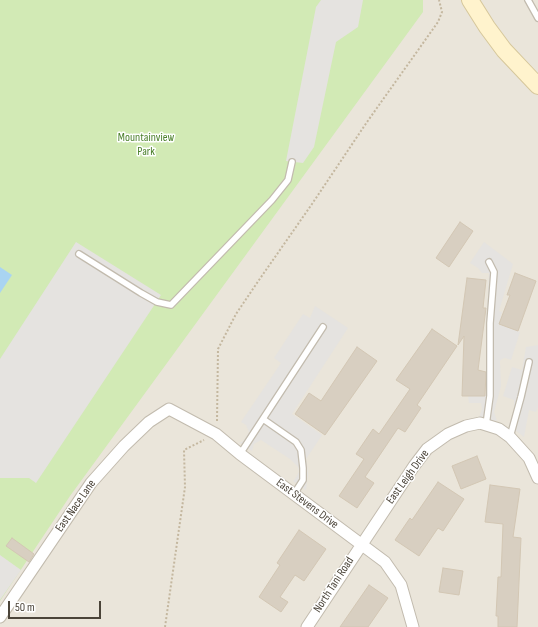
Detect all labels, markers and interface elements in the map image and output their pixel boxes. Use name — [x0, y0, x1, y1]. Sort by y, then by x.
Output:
park label: Mountainview Park — [118, 131, 174, 159]
street label: East Leigh Drive — [384, 447, 432, 507]
street label: East Stevens Drive — [273, 476, 341, 532]
street label: East Nace Lane — [53, 477, 99, 535]
street label: North Tani Road — [311, 555, 357, 615]
scale bar — [10, 593, 103, 619]
text: 50 m — [15, 600, 35, 615]

